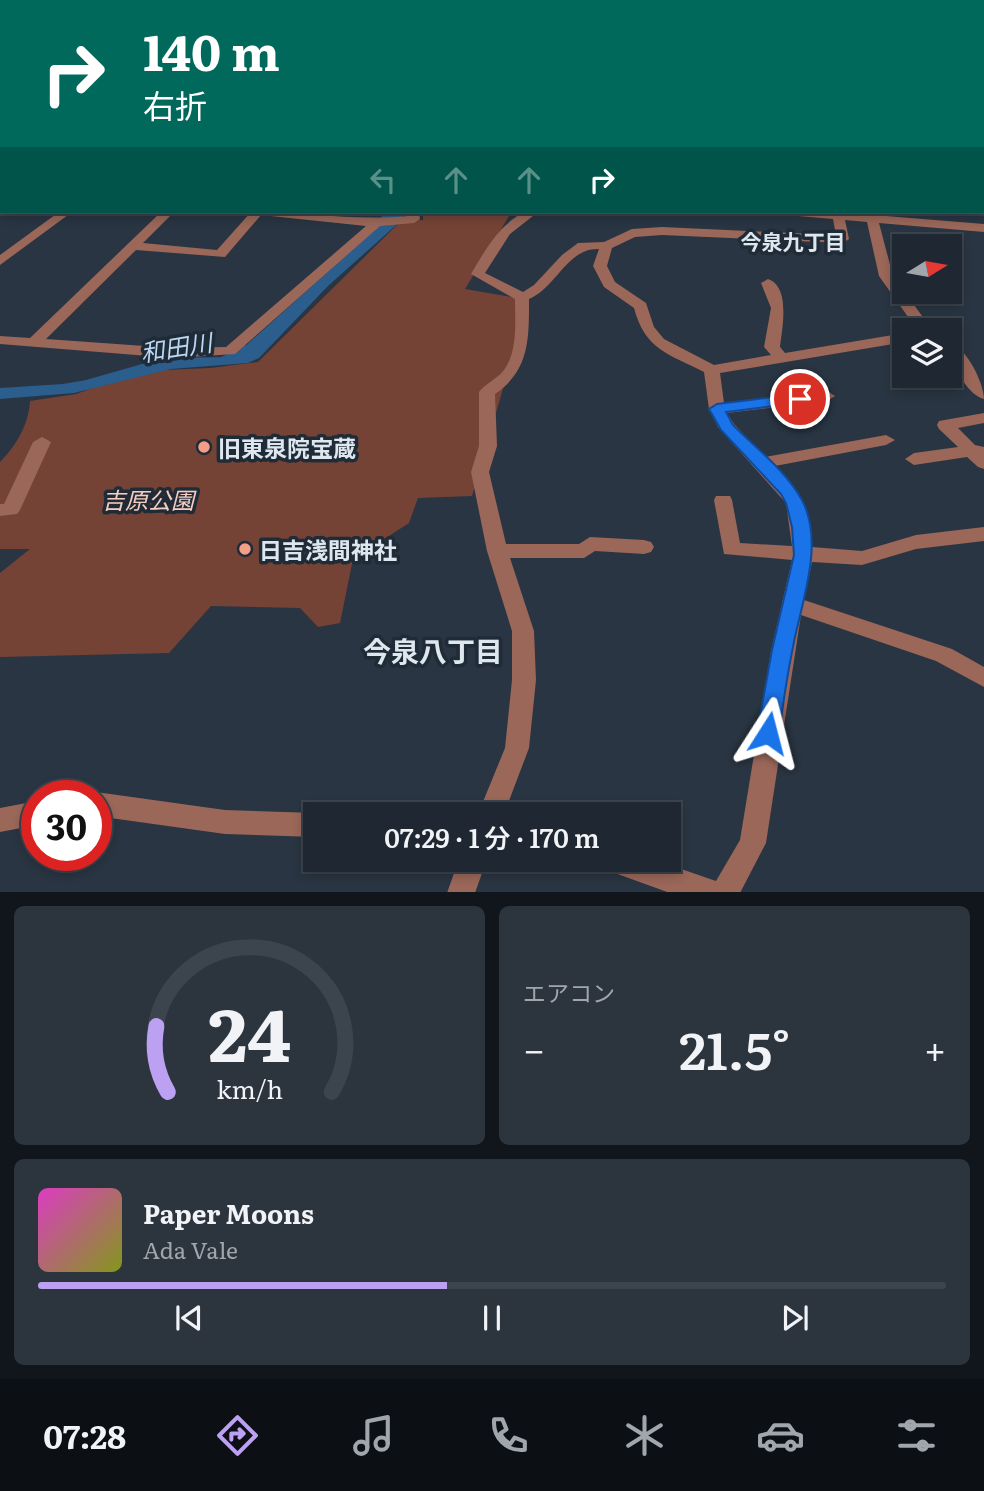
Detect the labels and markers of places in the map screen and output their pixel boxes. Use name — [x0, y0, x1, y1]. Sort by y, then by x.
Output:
pin — [770, 369, 830, 429]
place label: 旧東泉院宝蔵 — [218, 430, 356, 464]
marker: 旧東泉院宝蔵 — [196, 439, 212, 455]
place label: 日吉浅間神社 — [259, 532, 397, 566]
marker: 日吉浅間神社 — [237, 541, 253, 557]

